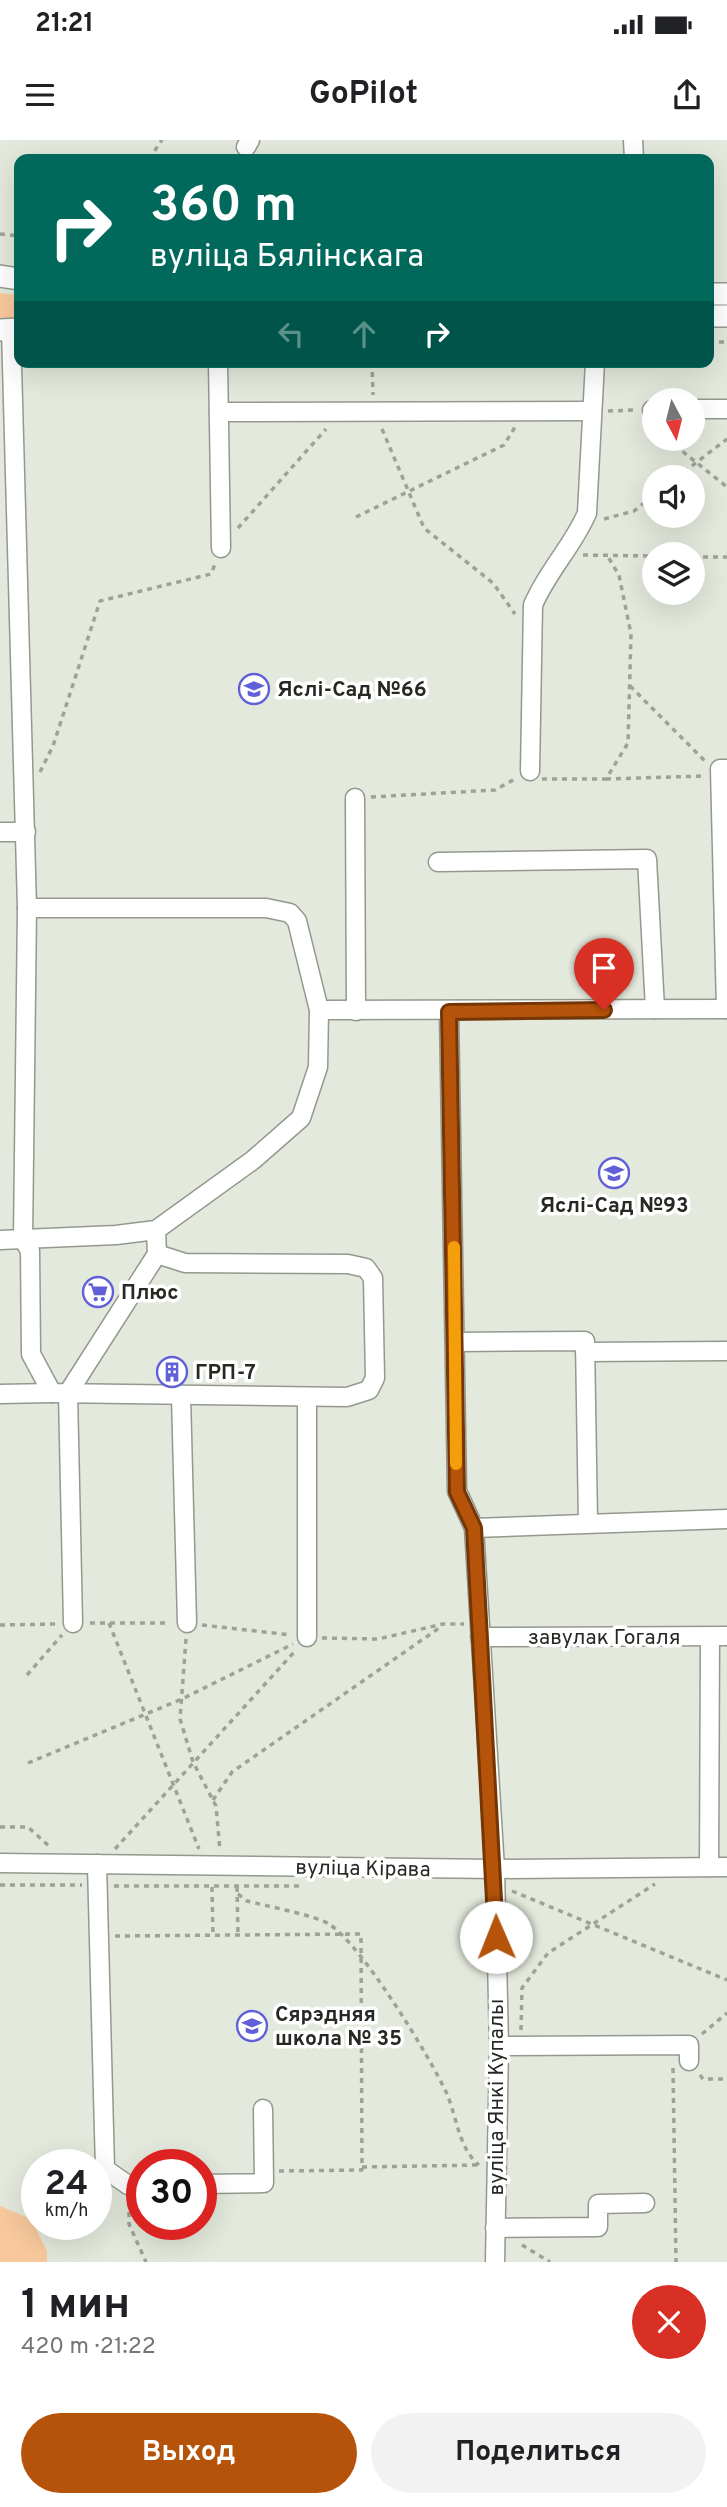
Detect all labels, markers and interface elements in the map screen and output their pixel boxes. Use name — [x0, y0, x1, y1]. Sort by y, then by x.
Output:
text: 21:21 — [35, 8, 94, 41]
text: GoPilot — [309, 75, 418, 115]
icon: menu — [21, 76, 59, 114]
icon: share — [668, 76, 706, 114]
text: 360 m — [150, 177, 297, 239]
icon: right — [35, 182, 126, 273]
text: вуліца Бялінскага — [150, 238, 424, 278]
icon: left — [272, 315, 310, 353]
icon: ahead — [345, 315, 383, 353]
icon: right — [418, 315, 456, 353]
north arrow — [642, 388, 705, 452]
map controls — [642, 388, 705, 605]
button: sound — [642, 465, 705, 528]
button: layers — [642, 542, 705, 605]
school or university icon: Яслі-Сад №66 — [237, 672, 271, 706]
place label: Яслі-Сад №66 — [277, 677, 427, 704]
pin — [574, 938, 634, 1010]
icon: arrive — [585, 949, 623, 987]
school or university icon: Яслі-Сад №93 — [597, 1156, 631, 1190]
place label: Яслі-Сад №93 — [539, 1193, 689, 1220]
supermarket icon: Плюс — [81, 1275, 115, 1309]
place label: Плюс — [121, 1280, 179, 1307]
building icon: ГРП-7 — [155, 1355, 189, 1389]
place label: ГРП-7 — [195, 1360, 256, 1387]
street label: завулак Гогаля — [528, 1625, 680, 1652]
street label: вуліца Кірава — [295, 1855, 431, 1884]
position arrow — [459, 1900, 533, 1974]
street label: вуліца Янкі Купалы — [484, 1999, 511, 2195]
place label: Сярэдняя школа № 35 — [275, 2002, 402, 2053]
school or university icon: Сярэдняя школа № 35 — [235, 2009, 269, 2043]
speed limit sign: 30 — [126, 2149, 217, 2240]
text: 24 — [45, 2163, 88, 2207]
text: km/h — [45, 2200, 88, 2223]
text: 1 мин — [21, 2280, 130, 2333]
button: close — [632, 2285, 706, 2359]
text: 420 m · 21:22 — [21, 2333, 156, 2362]
button: Выход — [21, 2413, 357, 2493]
button: Поделиться — [371, 2413, 706, 2493]

